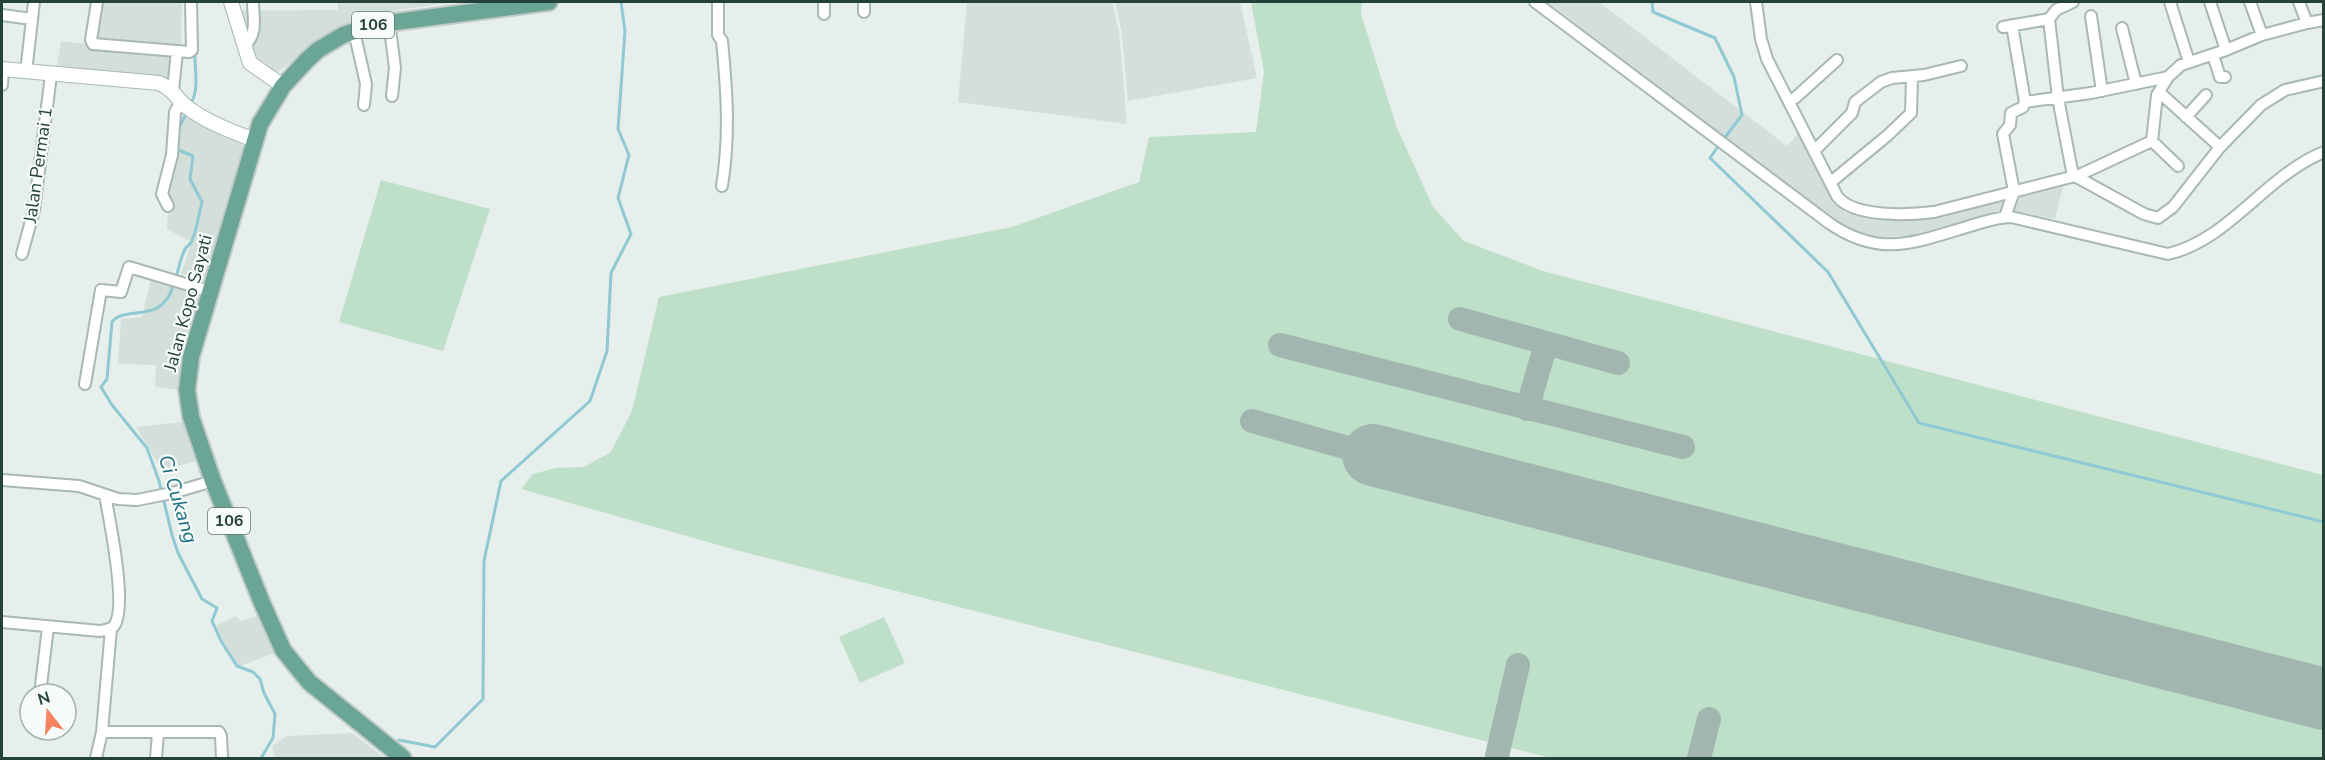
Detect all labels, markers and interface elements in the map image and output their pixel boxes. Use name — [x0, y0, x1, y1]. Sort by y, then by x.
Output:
road number: 106 — [352, 12, 394, 38]
street label: Jalan Permai 1 — [18, 106, 58, 225]
street label: Jalan Kopo Sayati — [158, 232, 218, 375]
water label: Ci Cukang — [152, 451, 204, 547]
road number: 106 — [208, 508, 250, 534]
north arrow — [18, 682, 78, 742]
text: N — [35, 686, 53, 711]

